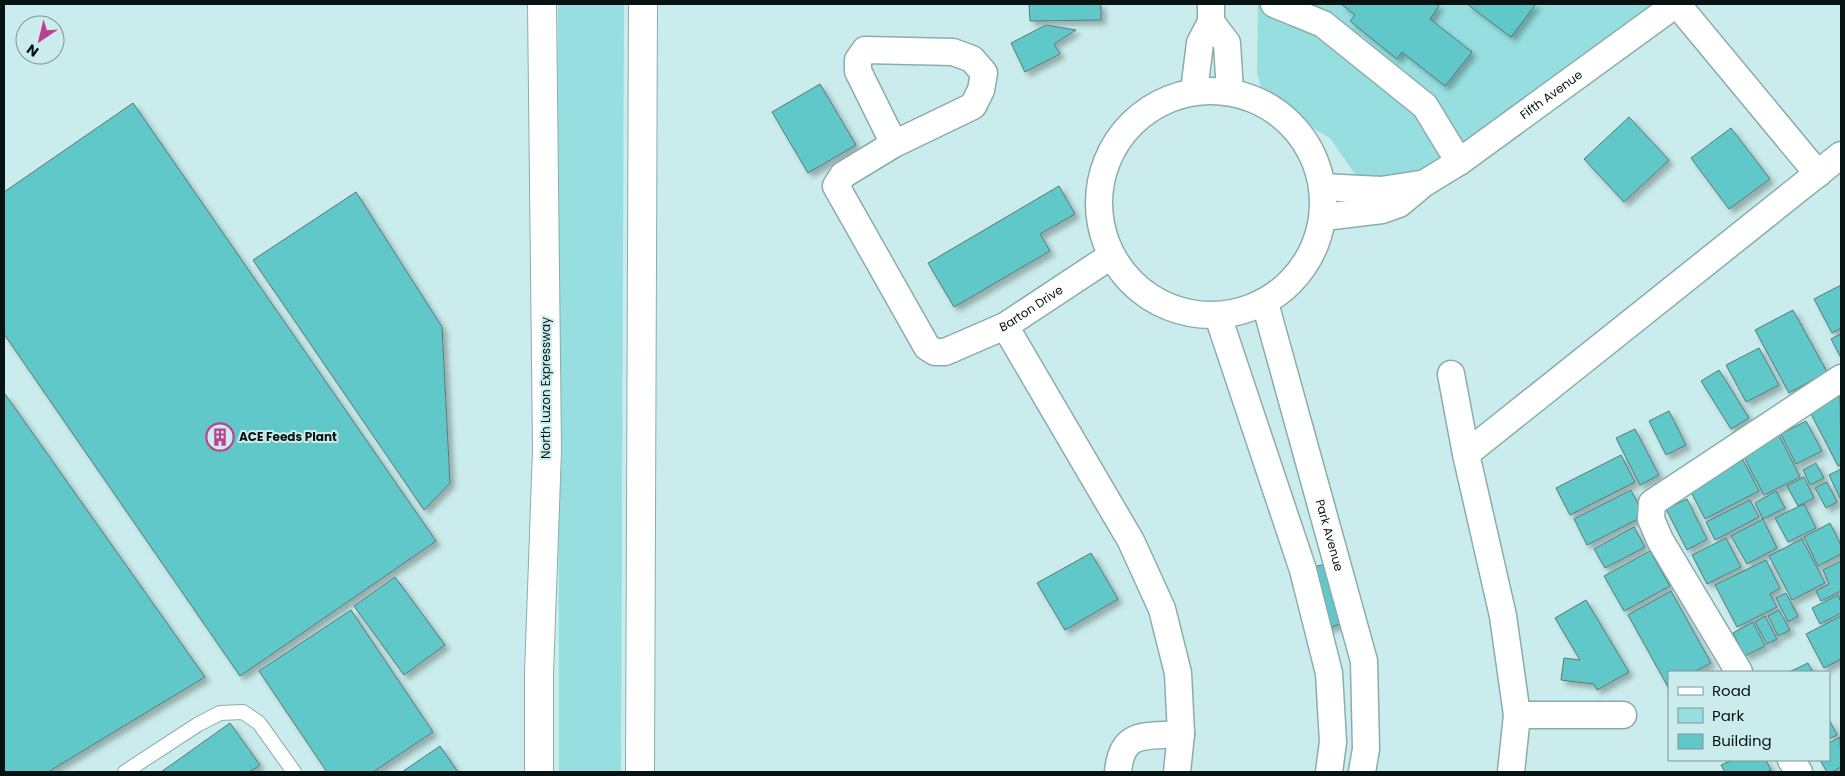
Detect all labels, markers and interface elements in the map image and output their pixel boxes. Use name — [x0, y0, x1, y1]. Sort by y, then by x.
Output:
north arrow — [15, 15, 65, 65]
text: N — [22, 39, 43, 62]
street label: Fifth Avenue — [1516, 66, 1586, 123]
street label: Barton Drive — [997, 281, 1066, 335]
street label: North Luzon Expressway — [537, 317, 554, 459]
building icon: ACE Feeds Plant — [205, 422, 235, 452]
place label: ACE Feeds Plant — [239, 428, 337, 445]
street label: Park Avenue — [1312, 497, 1348, 573]
legend — [1668, 671, 1830, 761]
text: Road — [1712, 680, 1751, 701]
text: Park — [1712, 705, 1744, 726]
text: Building — [1712, 730, 1772, 751]

